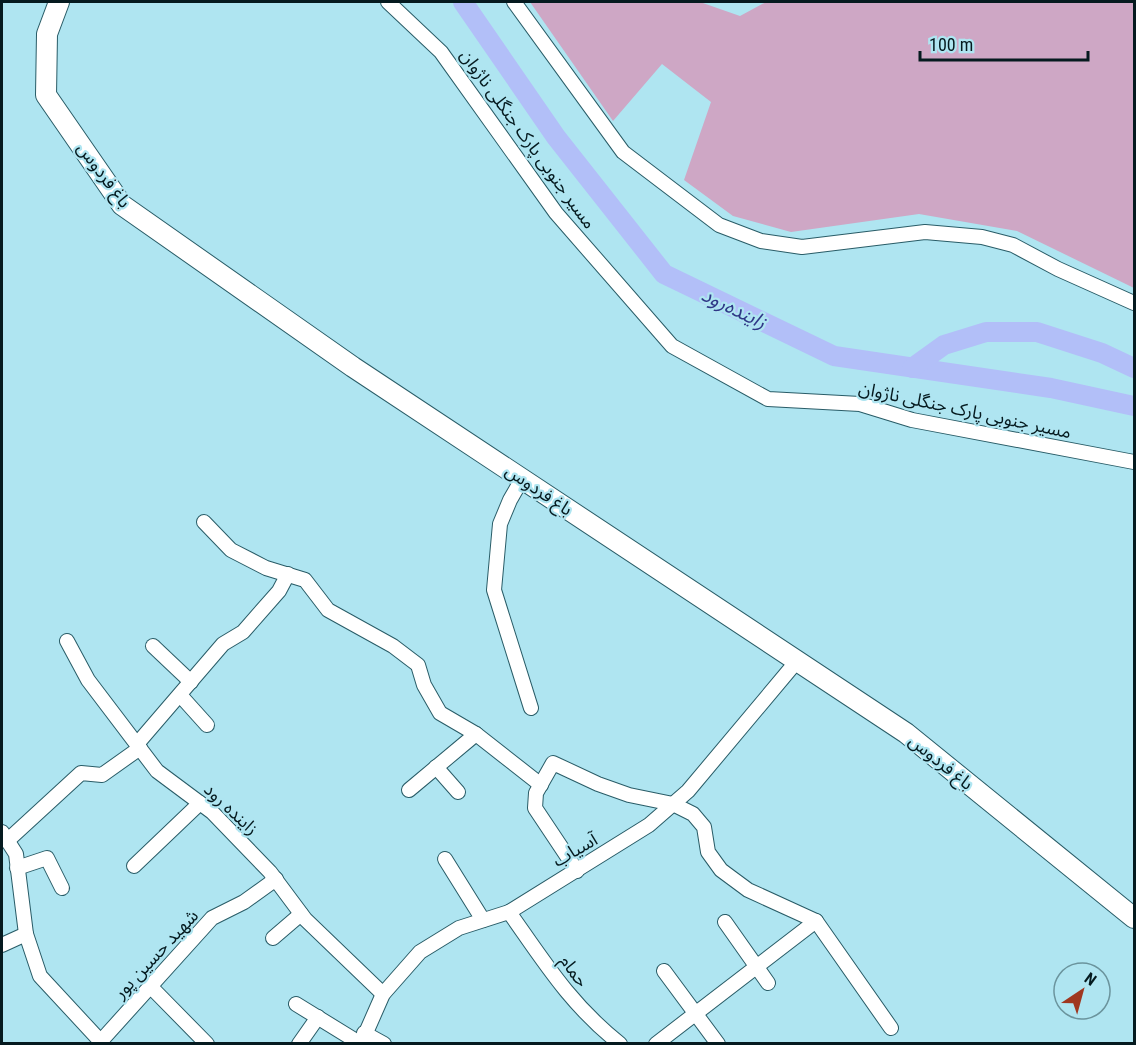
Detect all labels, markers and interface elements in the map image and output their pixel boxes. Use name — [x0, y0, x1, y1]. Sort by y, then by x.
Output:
scale bar — [920, 24, 1088, 62]
text: 100 m — [929, 34, 973, 55]
street label: مسیر جنوبی پارک جنگلی ناژوان — [455, 45, 601, 233]
street label: باغ فردوس — [70, 138, 136, 214]
water label: زاینده‌رود — [698, 282, 771, 334]
street label: مسیر جنوبی پارک جنگلی ناژوان — [857, 377, 1073, 443]
street label: باغ فردوس — [500, 460, 577, 523]
street label: باغ فردوس — [903, 729, 978, 797]
street label: زاینده رود — [199, 778, 263, 840]
street label: آسیاب — [549, 828, 601, 871]
street label: شهید حسین پور — [108, 905, 203, 1004]
street label: حمام — [552, 950, 593, 993]
north arrow — [1052, 961, 1112, 1021]
text: N — [1081, 969, 1100, 990]

